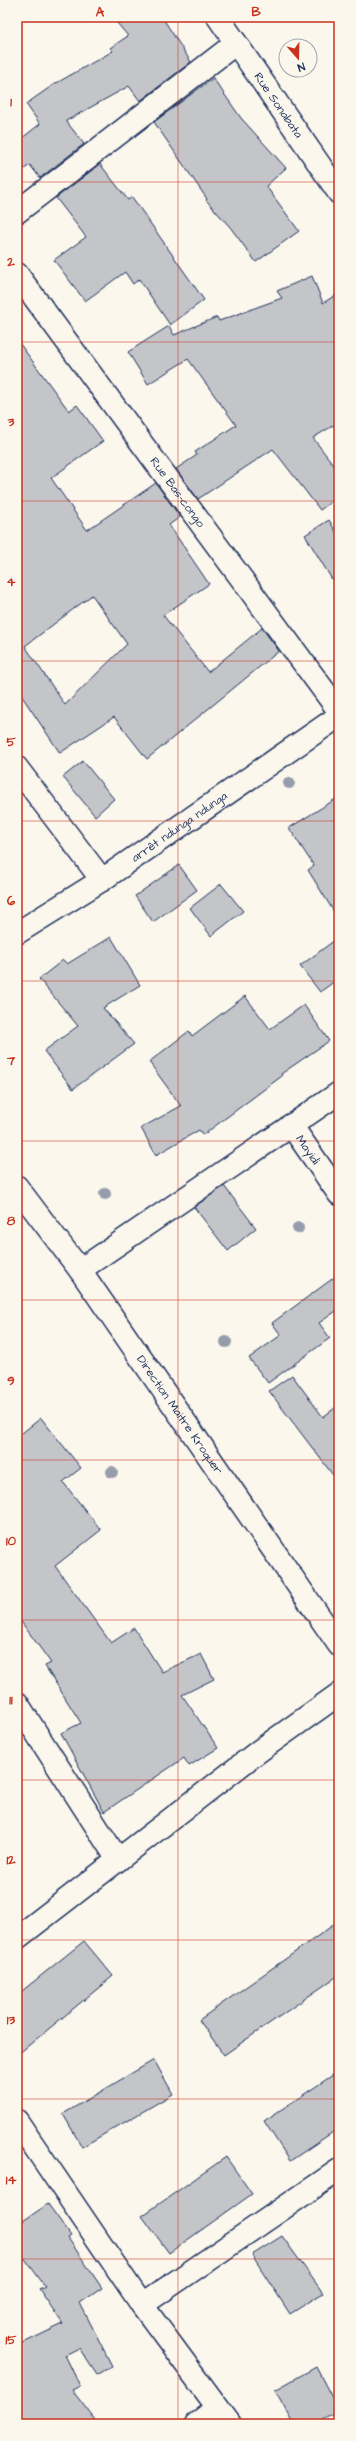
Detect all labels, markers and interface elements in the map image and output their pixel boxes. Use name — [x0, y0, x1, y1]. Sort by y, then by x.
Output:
text: A — [96, 3, 105, 21]
text: B — [251, 3, 261, 21]
north arrow — [278, 38, 318, 78]
text: N — [295, 59, 307, 75]
street label: Rue Sonabata — [250, 69, 307, 142]
text: 1 — [10, 93, 12, 111]
text: 2 — [6, 253, 15, 271]
text: 3 — [7, 413, 15, 431]
street label: Rue Bas-congo — [146, 454, 209, 531]
text: 4 — [7, 573, 16, 591]
text: 5 — [6, 733, 16, 751]
street label: arrêt ndunga ndunga — [128, 788, 231, 866]
text: 6 — [7, 892, 16, 910]
text: 7 — [6, 1052, 16, 1070]
street label: Mayidi — [291, 1132, 324, 1168]
text: 8 — [7, 1212, 16, 1230]
street label: Direction Maitre Kroquer — [132, 1352, 227, 1478]
text: 9 — [7, 1372, 15, 1390]
text: 10 — [6, 1532, 17, 1550]
text: 11 — [9, 1691, 13, 1709]
text: 12 — [6, 1851, 16, 1869]
text: 13 — [7, 2011, 16, 2029]
text: 14 — [6, 2171, 16, 2189]
text: 15 — [6, 2331, 17, 2349]

